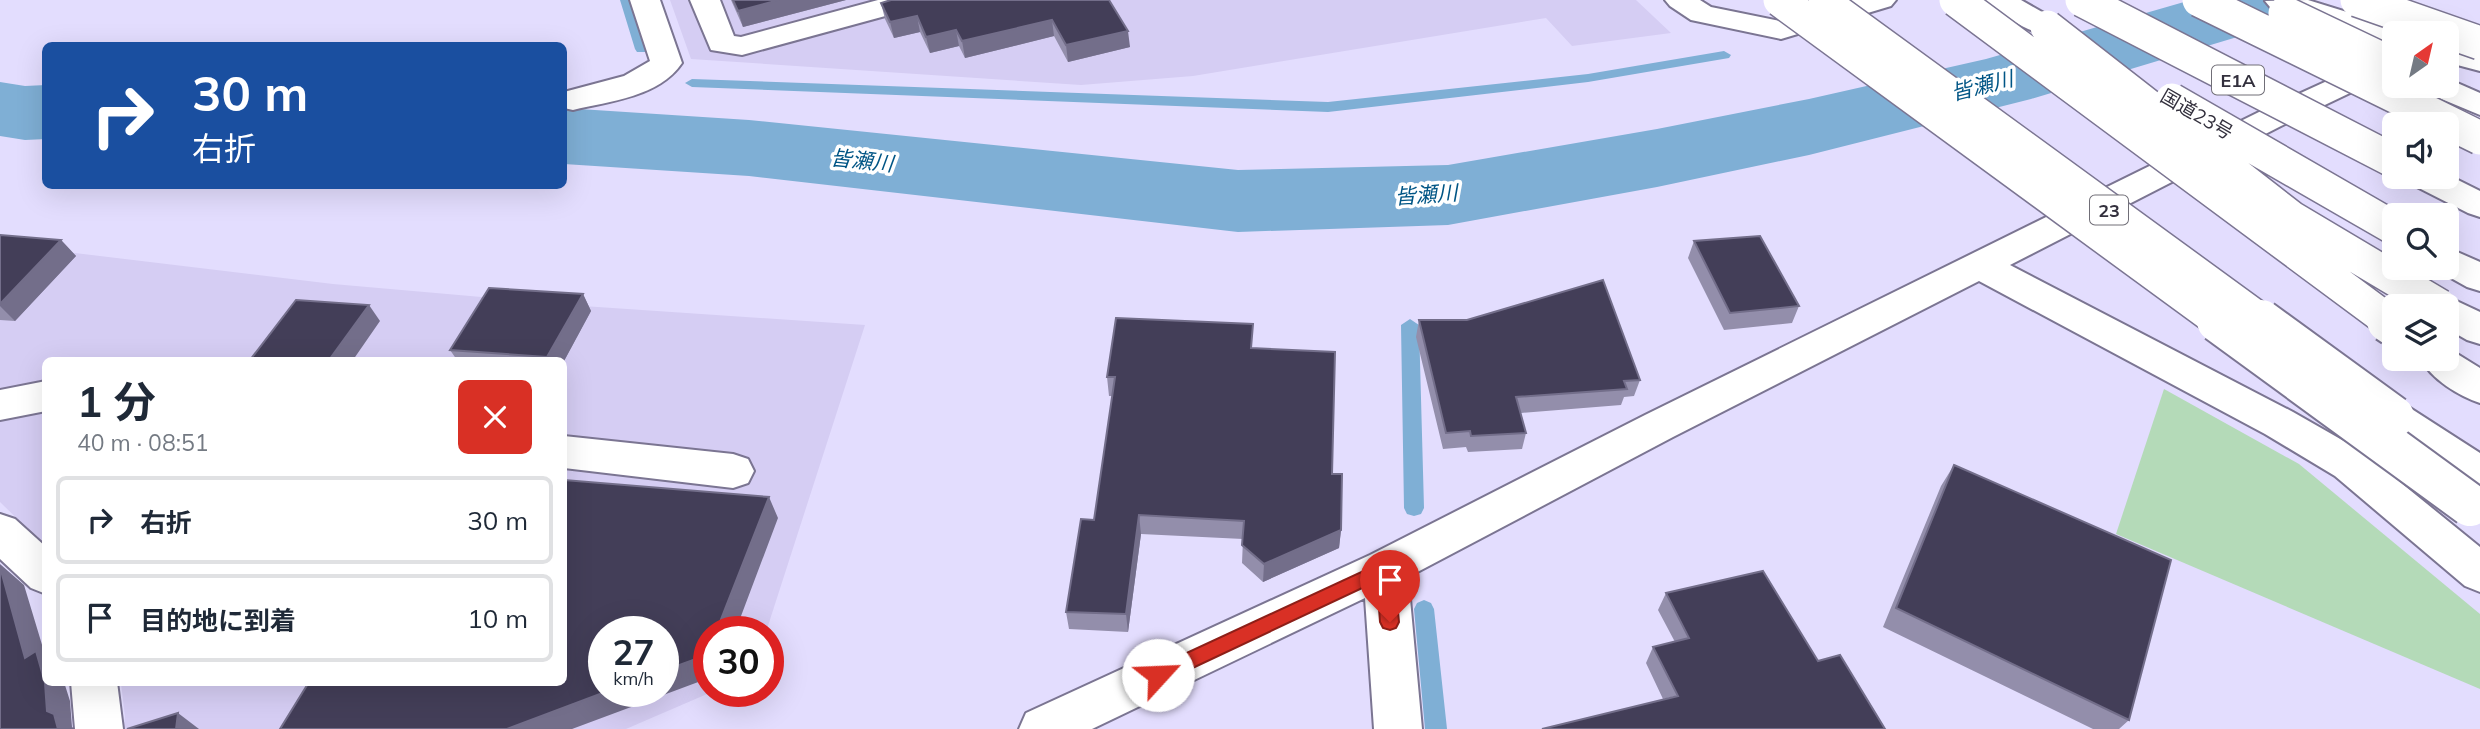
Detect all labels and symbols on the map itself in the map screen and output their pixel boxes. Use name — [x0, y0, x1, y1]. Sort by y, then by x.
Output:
north arrow — [2382, 21, 2459, 98]
water label: 皆瀬川 — [1948, 64, 2018, 105]
road number: E1A — [2212, 66, 2264, 94]
street label: 国道23号 — [2156, 84, 2238, 144]
water label: 皆瀬川 — [829, 144, 897, 176]
water label: 皆瀬川 — [1394, 179, 1460, 209]
road number: 23 — [2090, 196, 2128, 224]
pin — [1360, 550, 1420, 622]
speed limit sign: 30 — [693, 616, 784, 707]
position arrow — [1121, 638, 1195, 712]

